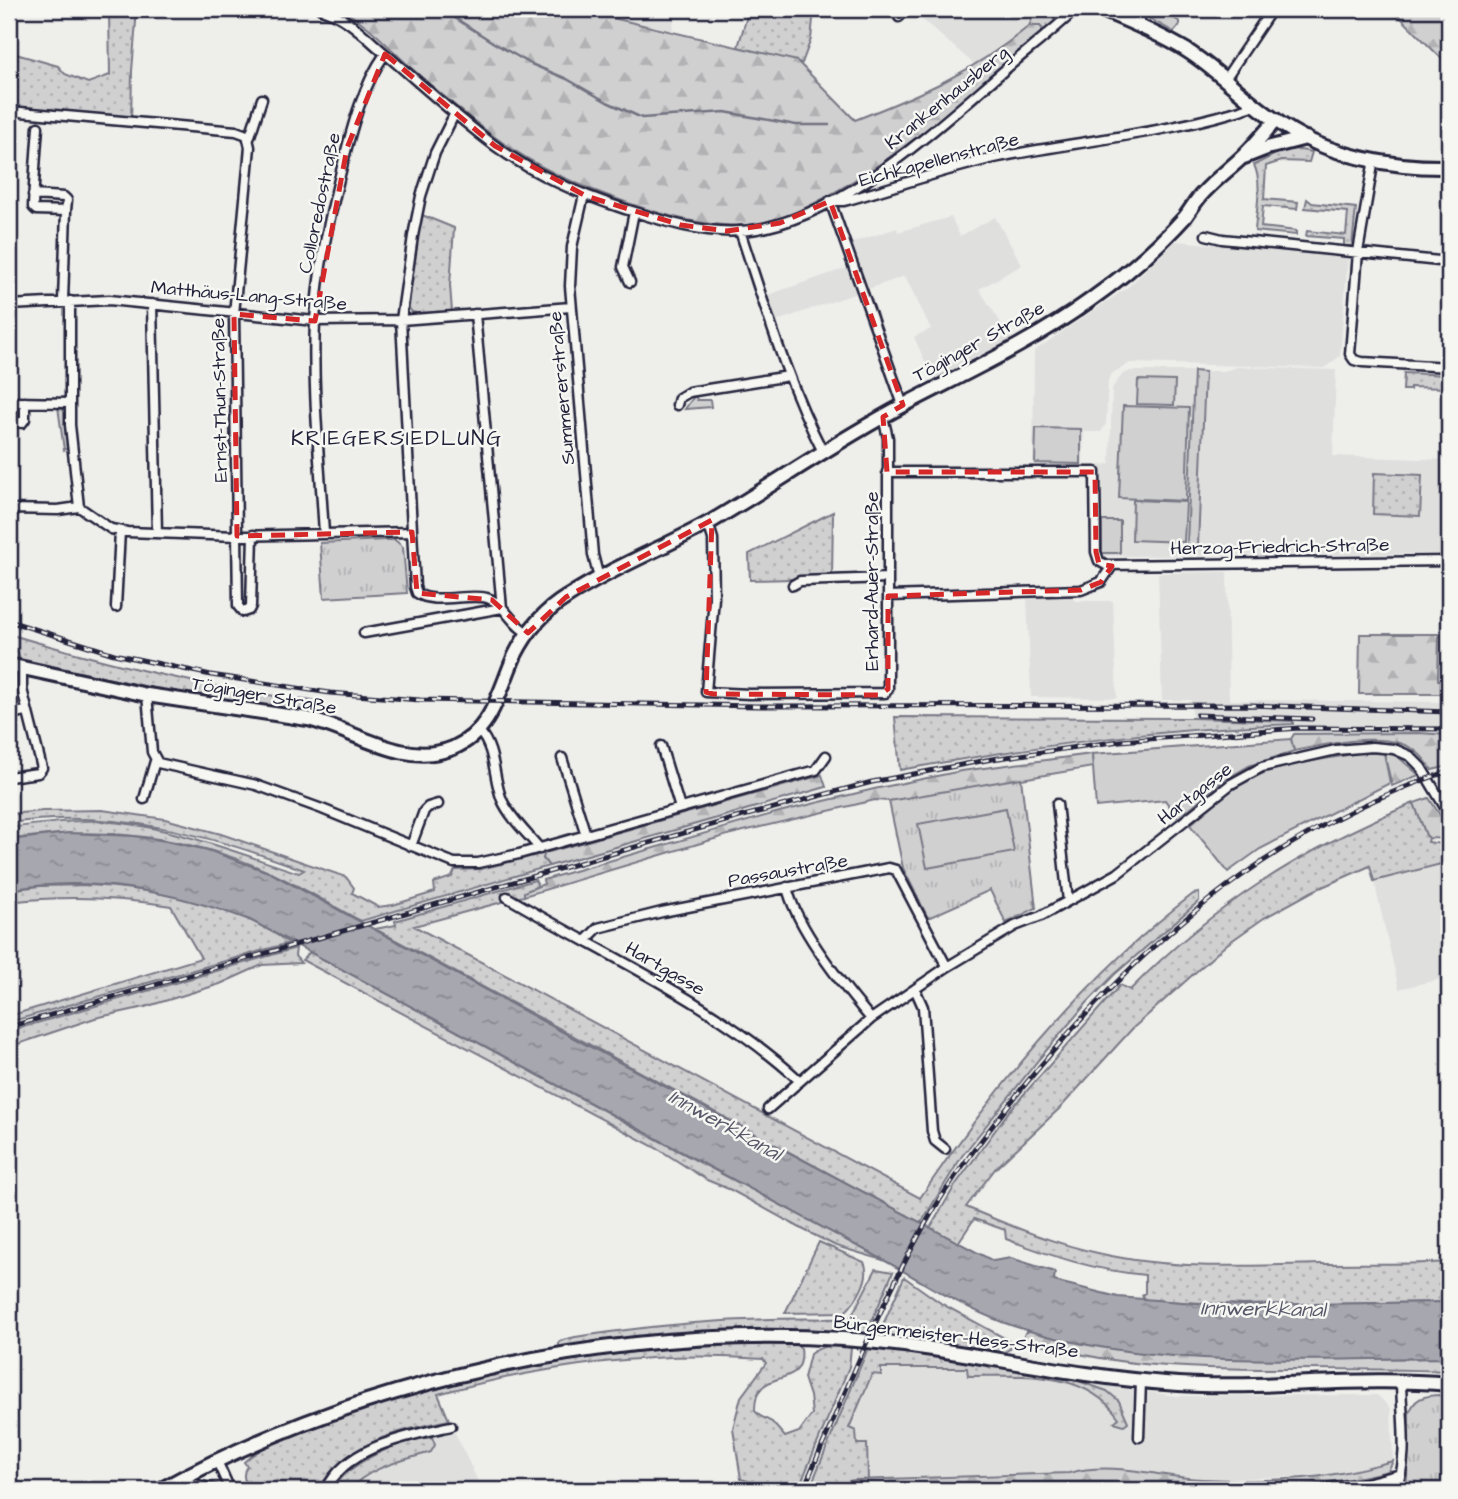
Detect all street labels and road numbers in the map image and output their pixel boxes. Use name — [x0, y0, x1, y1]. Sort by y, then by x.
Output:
street label: Krankenhausberg — [879, 40, 1015, 157]
street label: Eichkapellenstraße — [856, 126, 1022, 194]
street label: Colloredostraße — [292, 130, 348, 276]
street label: Matthäus-Lang-Straße — [150, 274, 348, 319]
street label: Töginger Straße — [908, 295, 1050, 390]
street label: Summererstraße — [542, 310, 582, 466]
street label: Ernst-Thun-Straße — [205, 318, 235, 482]
street label: Erhard-Auer-Straße — [859, 491, 886, 671]
street label: Herzog-Friedrich-Straße — [1170, 532, 1390, 563]
street label: Töginger Straße — [189, 670, 339, 723]
street label: Hartgasse — [1152, 756, 1239, 833]
street label: Passaustraße — [726, 847, 850, 895]
street label: Hartgasse — [620, 935, 710, 1004]
street label: Bürgermeister-Hess-Straße — [832, 1309, 1080, 1366]

